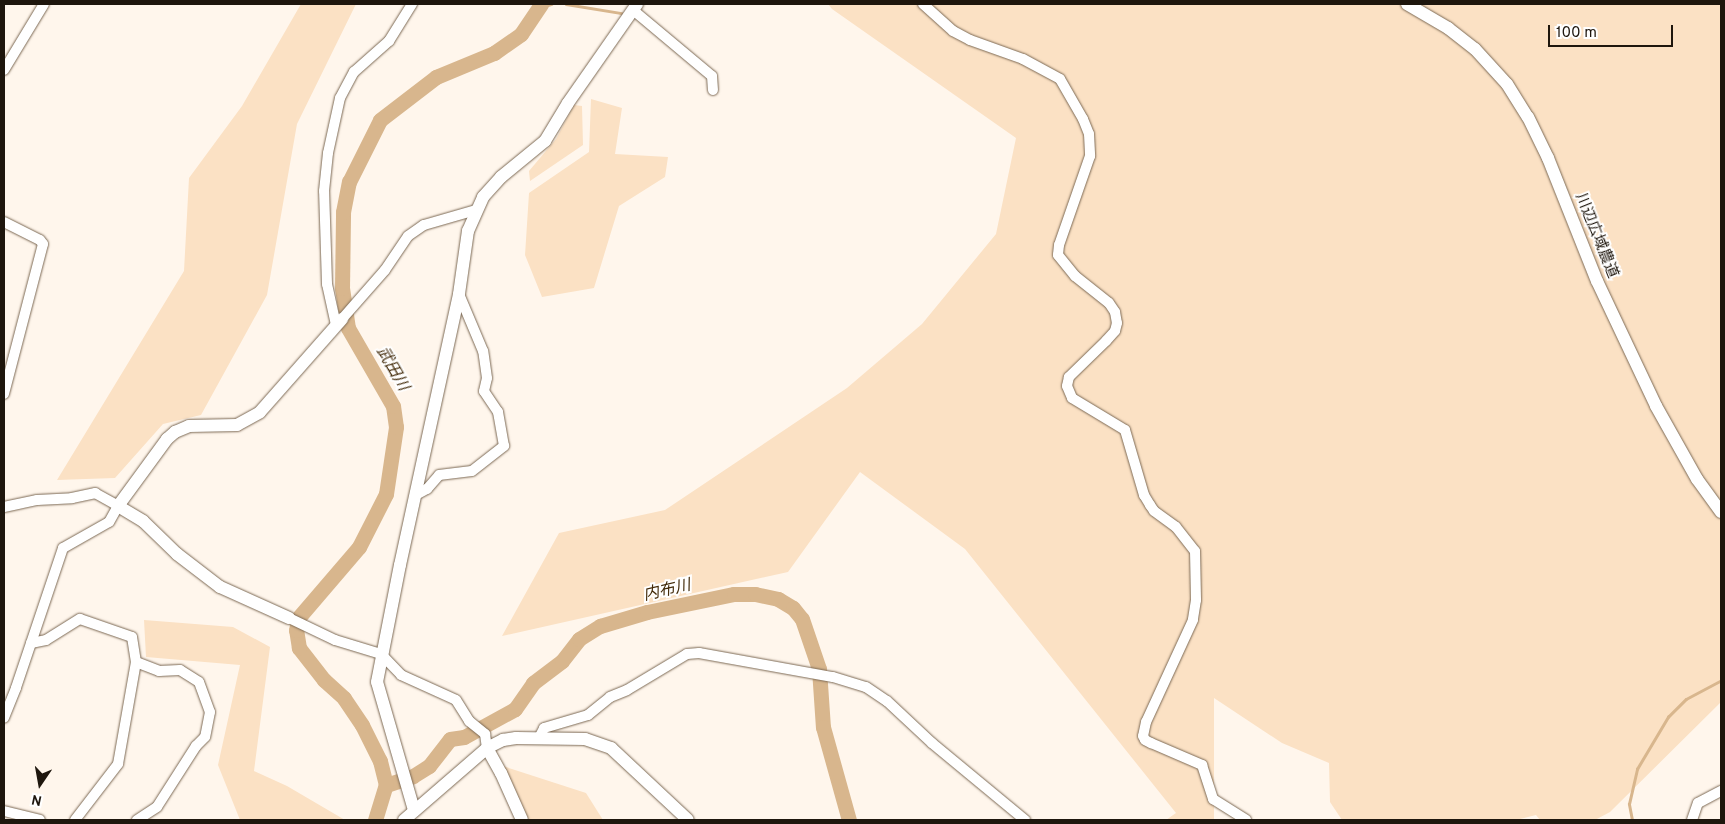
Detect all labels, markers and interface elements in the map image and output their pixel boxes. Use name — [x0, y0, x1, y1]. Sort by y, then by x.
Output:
scale bar — [1550, 15, 1675, 47]
text: 100 m — [1556, 24, 1597, 43]
street label: 川辺広域農道 — [1571, 191, 1621, 281]
water label: 武田川 — [372, 343, 412, 395]
water label: 内布川 — [641, 576, 693, 606]
north arrow — [15, 759, 65, 809]
text: N — [30, 790, 43, 809]

